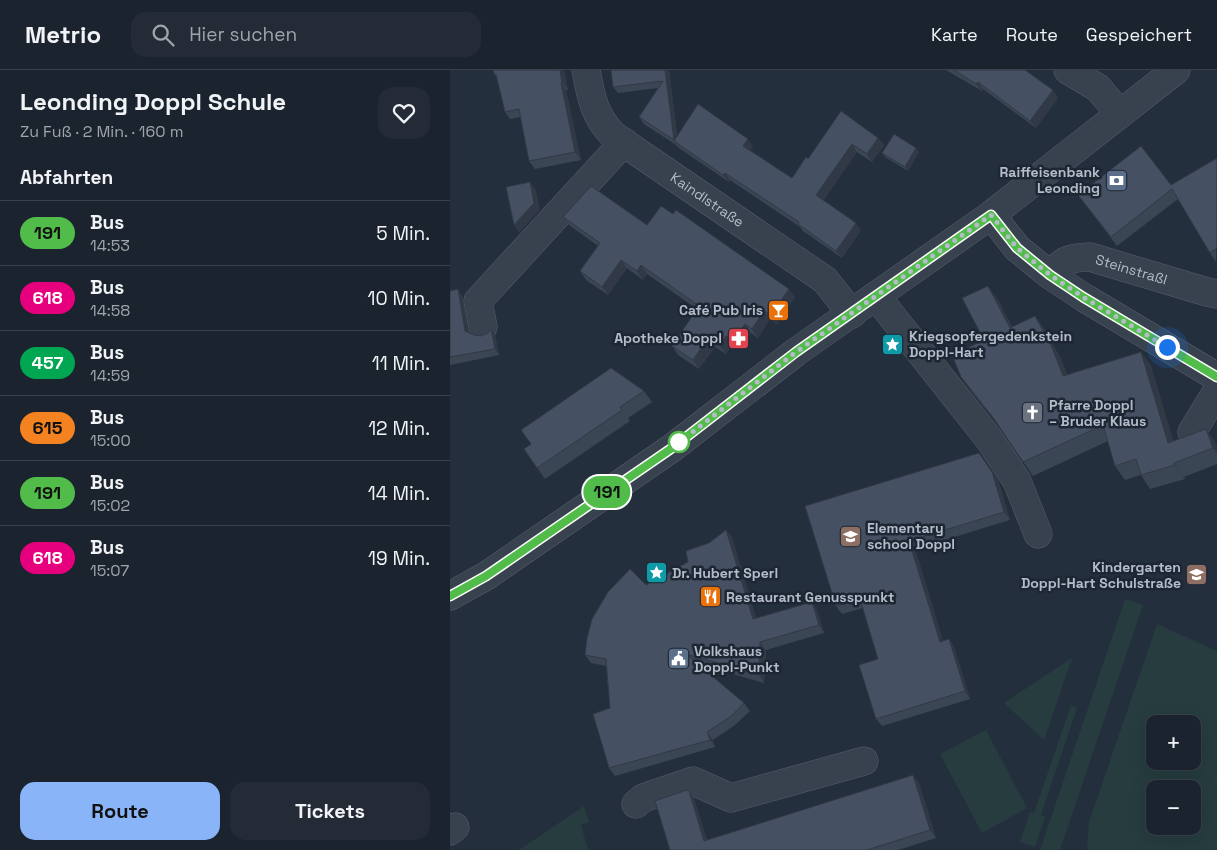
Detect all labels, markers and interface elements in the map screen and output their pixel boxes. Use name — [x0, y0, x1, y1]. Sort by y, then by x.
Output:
search box — [131, 12, 481, 57]
text: Metrio — [25, 19, 101, 50]
icon: search — [149, 21, 177, 49]
text: Hier suchen — [189, 22, 297, 47]
text: Karte — [931, 23, 978, 46]
text: Route — [1006, 23, 1058, 46]
text: Gespeichert — [1086, 23, 1192, 46]
text: Leonding Doppl Schule — [20, 86, 286, 117]
button: heart — [378, 87, 430, 139]
text: Zu Fuß · 2 Min. · 160 m — [20, 121, 183, 142]
place label: Raiffeisenbank Leonding — [1000, 163, 1100, 197]
text: Abfahrten — [20, 165, 113, 190]
street label: Kaindlstraße — [667, 168, 747, 231]
bank icon: Raiffeisenbank Leonding — [1104, 168, 1128, 192]
text: Bus — [90, 210, 124, 235]
text: 191 — [34, 221, 61, 244]
text: 5 Min. — [376, 221, 430, 246]
text: 14:53 — [90, 235, 130, 256]
street label: Steinstraßl — [1093, 250, 1169, 289]
text: Bus — [90, 275, 124, 300]
text: 618 — [33, 286, 63, 309]
text: 10 Min. — [367, 286, 430, 311]
bar icon: Café Pub Iris — [767, 298, 791, 322]
text: 14:58 — [90, 300, 130, 321]
place label: Café Pub Iris — [679, 301, 763, 319]
pharmacy icon: Apotheke Doppl — [726, 326, 750, 350]
place label: Kriegsopfergedenkstein Doppl-Hart — [909, 327, 1072, 361]
place label: Apotheke Doppl — [614, 329, 722, 347]
place icon: Kriegsopfergedenkstein Doppl-Hart — [881, 332, 905, 356]
your location — [1155, 335, 1180, 360]
text: Bus — [90, 340, 124, 365]
text: 457 — [31, 351, 64, 374]
text: 11 Min. — [372, 351, 430, 376]
text: 14:59 — [90, 365, 130, 386]
place label: Pfarre Doppl – Bruder Klaus — [1049, 396, 1146, 430]
church icon: Pfarre Doppl – Bruder Klaus — [1021, 401, 1045, 425]
text: Bus — [90, 405, 124, 430]
text: 615 — [33, 416, 63, 439]
text: 12 Min. — [368, 416, 430, 441]
text: 15:00 — [90, 430, 131, 451]
unlabelled marker — [668, 431, 690, 453]
text: Bus — [90, 470, 124, 495]
line badge: 191 — [578, 476, 636, 508]
text: 191 — [593, 480, 621, 503]
text: 191 — [34, 481, 61, 504]
text: 14 Min. — [368, 481, 430, 506]
text: 15:02 — [90, 495, 130, 516]
place label: Elementary school Doppl — [867, 519, 955, 553]
school or university icon: Elementary school Doppl — [839, 524, 863, 548]
text: Bus — [90, 535, 124, 560]
text: 618 — [33, 546, 63, 569]
text: 19 Min. — [368, 546, 430, 571]
place label: Kindergarten Doppl-Hart Schulstraße — [1021, 558, 1181, 592]
text: 15:07 — [90, 560, 129, 581]
place icon: Dr. Hubert Sperl — [644, 561, 668, 585]
school or university icon: Kindergarten Doppl-Hart Schulstraße — [1185, 563, 1209, 587]
place label: Dr. Hubert Sperl — [672, 564, 778, 582]
restaurant icon: Restaurant Genusspunkt — [698, 585, 722, 609]
place label: Restaurant Genusspunkt — [726, 588, 894, 606]
place label: Volkshaus Doppl-Punkt — [694, 642, 780, 676]
public building icon: Volkshaus Doppl-Punkt — [666, 647, 690, 671]
map controls — [1146, 715, 1201, 835]
button: + — [1146, 715, 1201, 770]
button: − — [1146, 780, 1201, 835]
button: Route — [20, 782, 220, 840]
button: Tickets — [230, 782, 430, 840]

